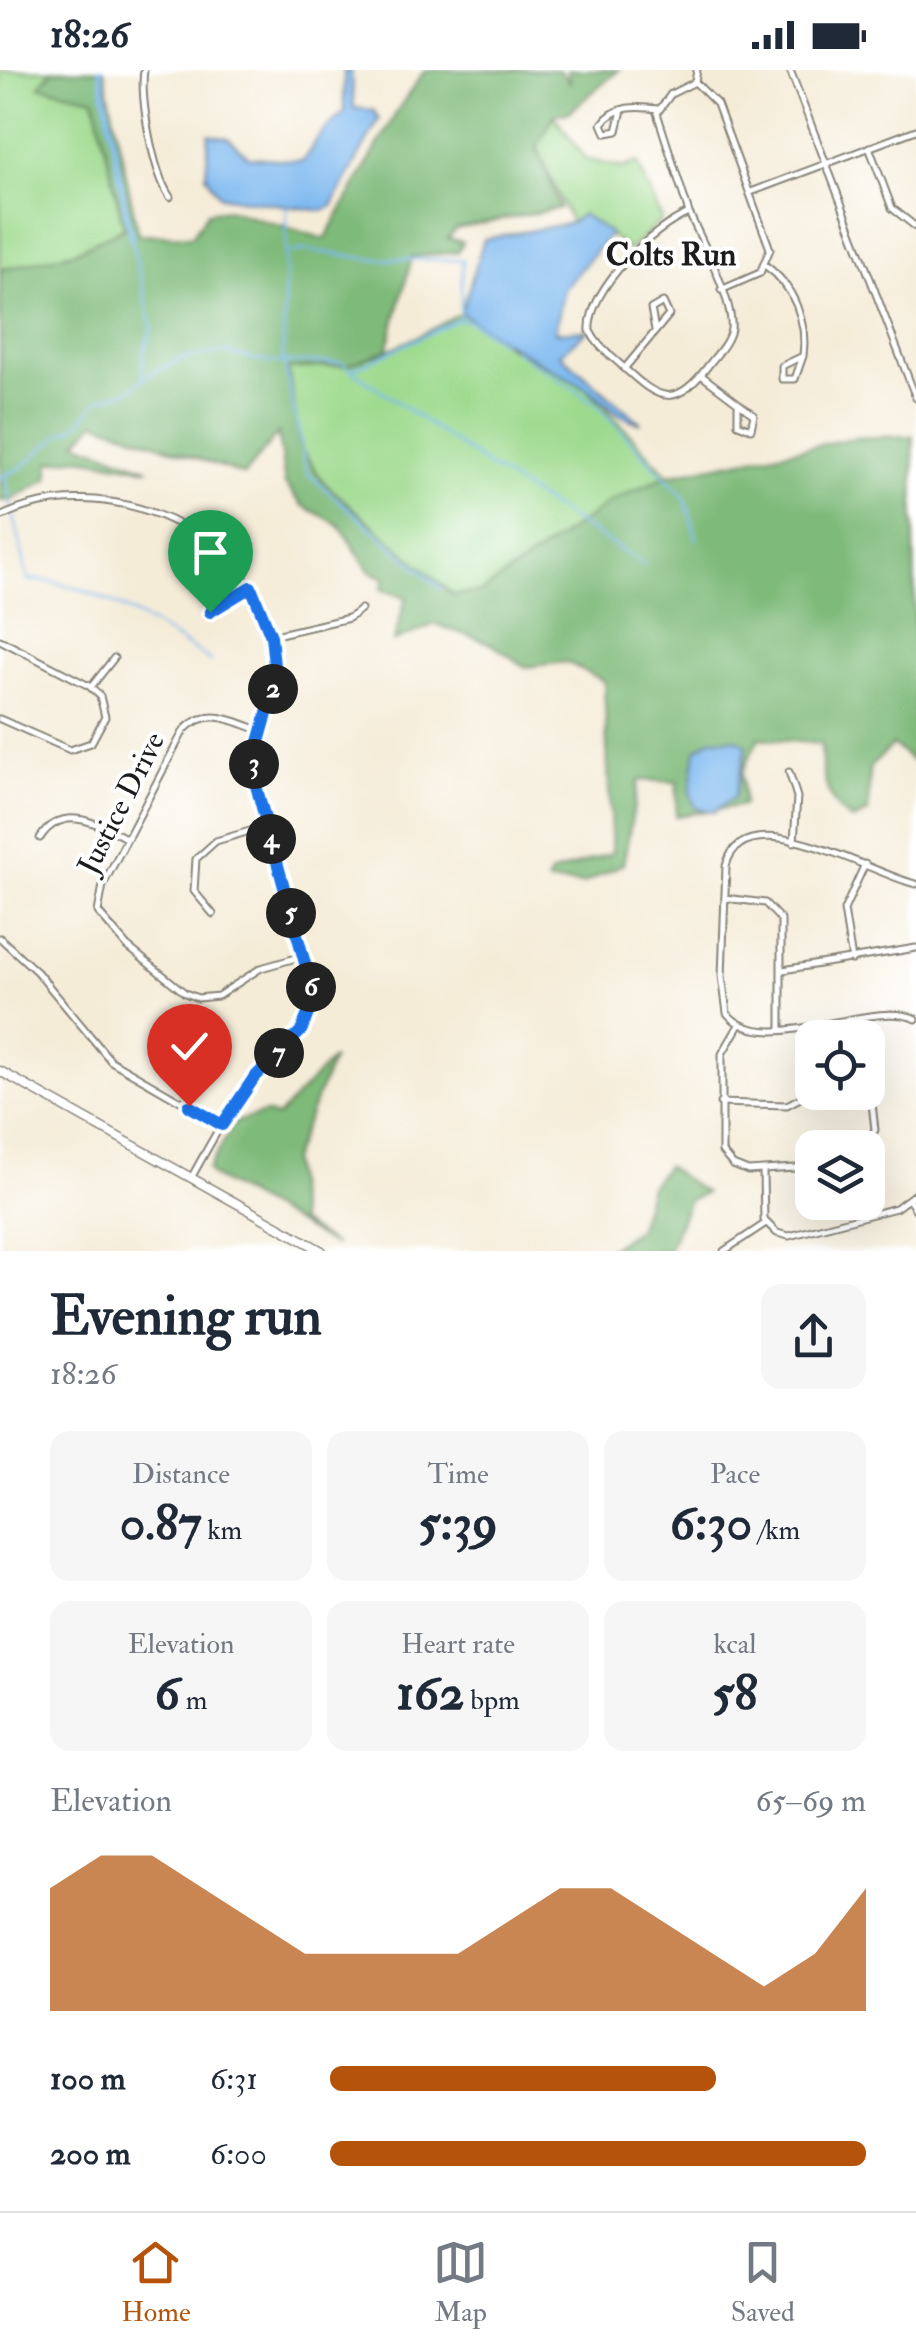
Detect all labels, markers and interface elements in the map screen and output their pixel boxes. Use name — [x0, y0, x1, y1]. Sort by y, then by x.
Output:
text: 18:26 — [50, 11, 129, 59]
district label: Colts Run — [606, 235, 737, 275]
pin — [168, 510, 253, 613]
icon: arrive — [183, 525, 238, 580]
pin: 2 — [248, 664, 298, 714]
text: 2 — [266, 671, 280, 706]
street label: Justice Drive — [69, 726, 173, 881]
pin: 3 — [229, 739, 279, 789]
text: 3 — [249, 746, 259, 781]
pin: 4 — [246, 814, 296, 864]
text: 4 — [263, 821, 279, 856]
pin: 5 — [266, 888, 316, 938]
text: 5 — [285, 895, 297, 930]
pin: 6 — [286, 962, 336, 1012]
text: 6 — [304, 969, 318, 1004]
pin — [147, 1004, 232, 1107]
icon: check — [162, 1019, 217, 1074]
map controls — [795, 1020, 885, 1220]
button: locate — [795, 1020, 885, 1110]
pin: 7 — [254, 1028, 304, 1078]
text: 7 — [273, 1035, 285, 1070]
button: layers — [795, 1130, 885, 1220]
text: Evening run — [50, 1282, 322, 1351]
button: share — [761, 1284, 866, 1389]
text: 18:26 — [50, 1354, 117, 1394]
text: Distance — [132, 1457, 230, 1492]
text: Time — [427, 1457, 489, 1492]
text: Pace — [710, 1457, 760, 1492]
text: 0.87 — [120, 1492, 201, 1555]
text: 5:39 — [418, 1492, 498, 1555]
text: 6:30 — [670, 1492, 752, 1555]
text: km — [201, 1513, 242, 1548]
text: /km — [752, 1513, 800, 1548]
text: Elevation — [128, 1627, 234, 1662]
text: Heart rate — [401, 1627, 515, 1662]
text: kcal — [714, 1627, 756, 1662]
text: 6 — [155, 1662, 180, 1725]
text: 162 — [396, 1662, 464, 1725]
text: 58 — [712, 1662, 758, 1725]
text: m — [180, 1683, 207, 1718]
text: bpm — [464, 1683, 520, 1718]
text: Elevation — [50, 1781, 172, 1821]
text: 65–69 m — [756, 1781, 866, 1821]
text: 100 m — [50, 2059, 126, 2099]
text: 6:31 — [210, 2059, 258, 2099]
text: 200 m — [50, 2134, 131, 2174]
text: 6:00 — [210, 2134, 267, 2174]
tab: Home — [121, 2235, 191, 2330]
tab: Map — [433, 2235, 488, 2330]
tab: Saved — [731, 2235, 795, 2330]

